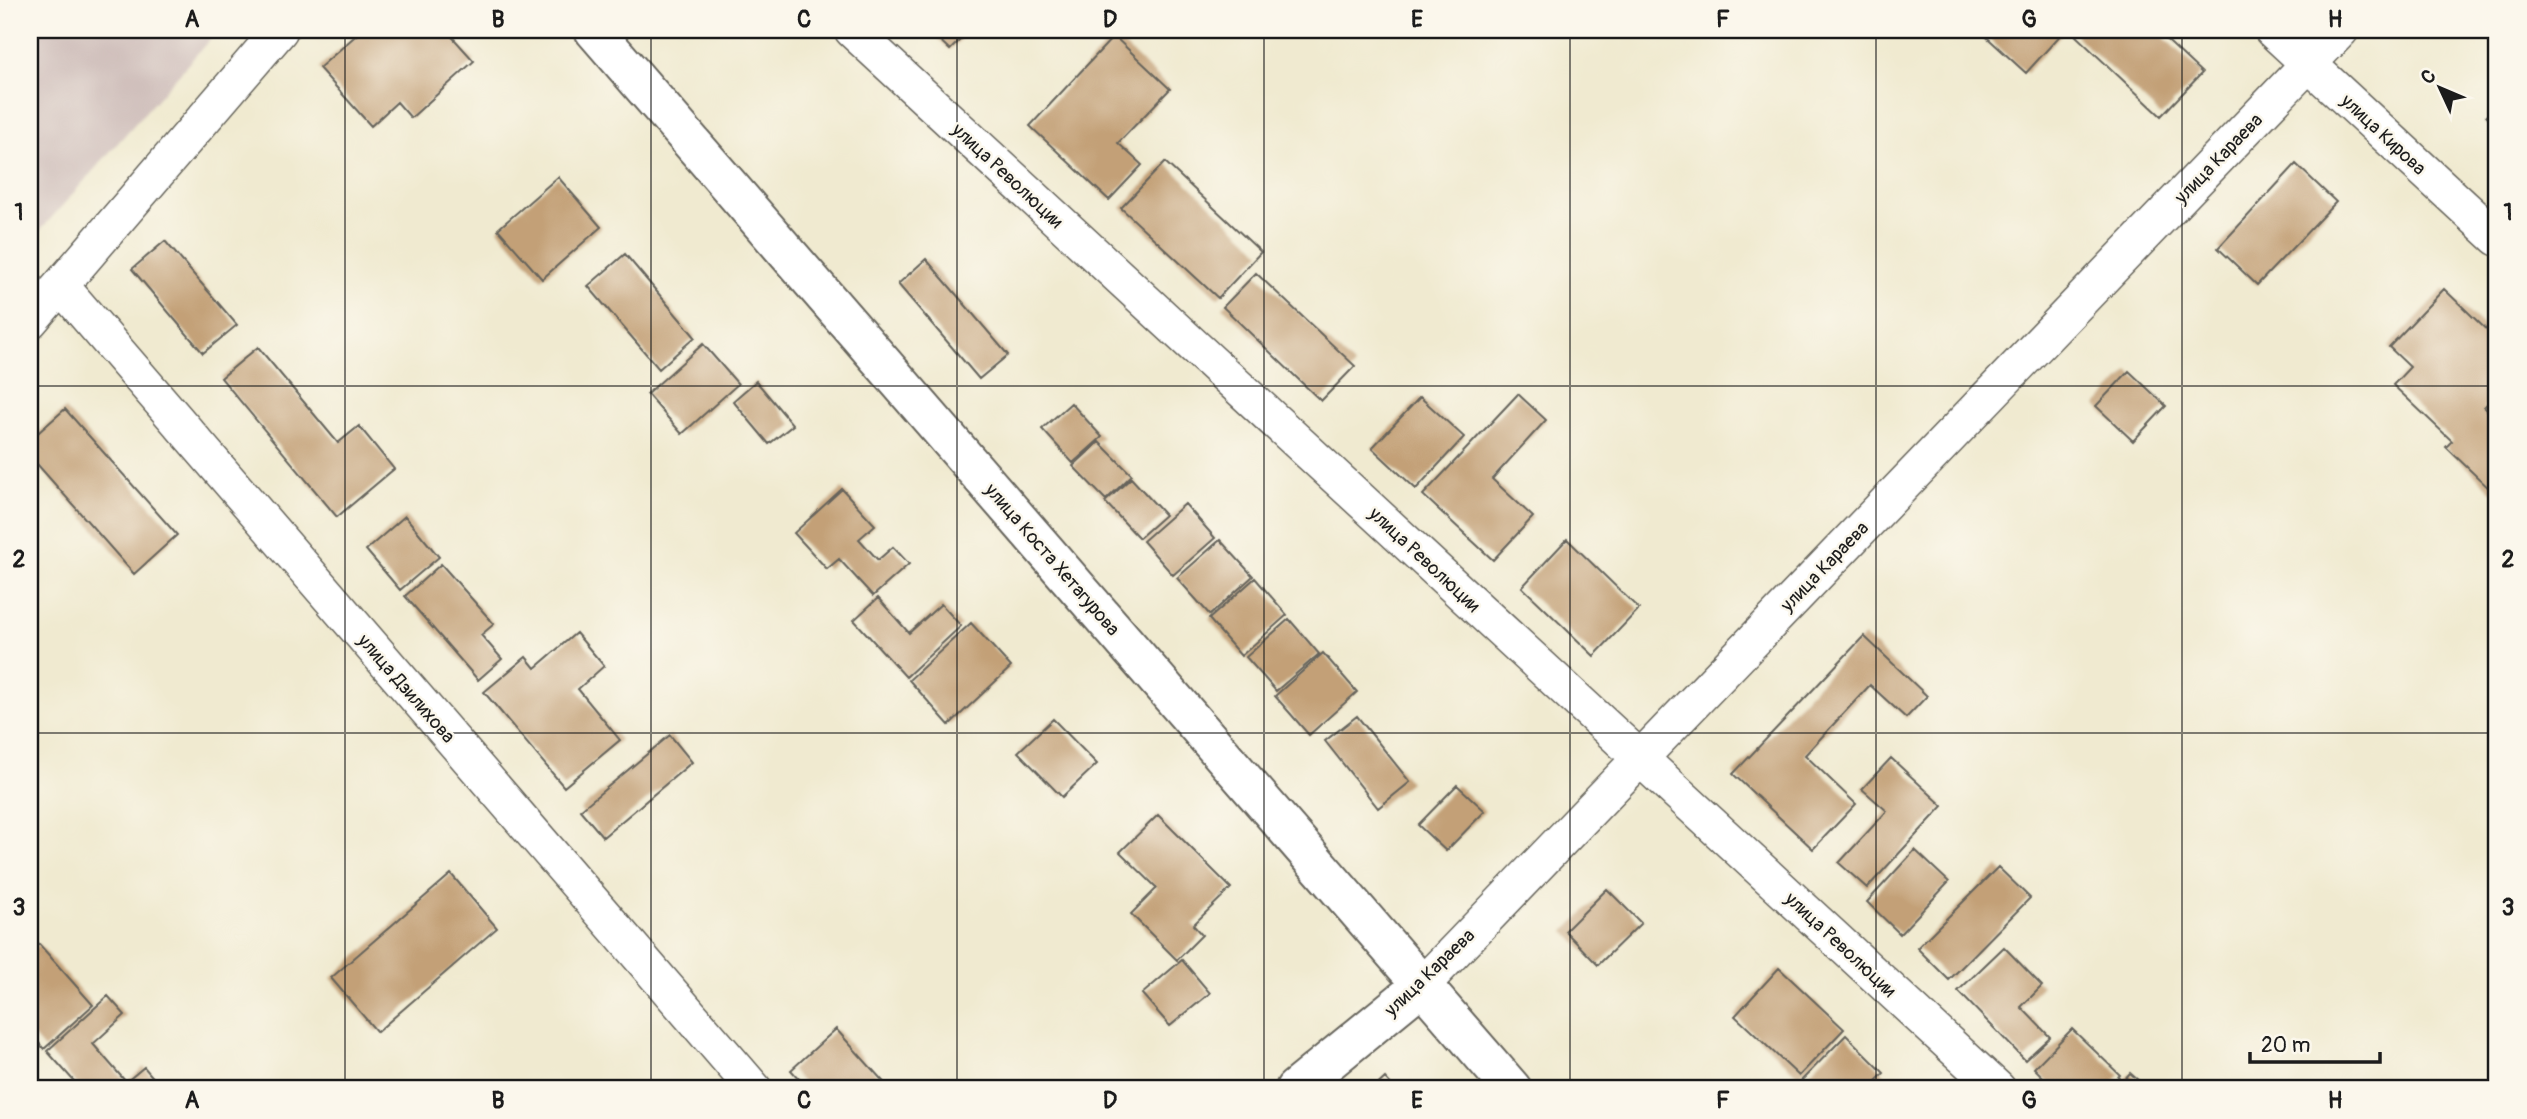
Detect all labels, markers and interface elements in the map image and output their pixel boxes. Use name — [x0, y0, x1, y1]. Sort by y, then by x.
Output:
text: A — [185, 5, 200, 34]
text: B — [491, 5, 505, 34]
text: C — [797, 5, 811, 34]
text: D — [1103, 5, 1117, 34]
text: E — [1411, 5, 1423, 34]
text: F — [1716, 5, 1730, 34]
text: G — [2021, 5, 2037, 34]
text: H — [2328, 5, 2342, 34]
north arrow — [2404, 52, 2474, 122]
text: С — [2416, 64, 2441, 89]
street label: улица Кирова — [2335, 88, 2431, 181]
street label: улица Караева — [2169, 108, 2268, 210]
street label: улица Революции — [946, 117, 1068, 234]
text: 1 — [15, 198, 24, 227]
text: 1 — [2504, 198, 2513, 227]
street label: улица Коста Хетагурова — [979, 478, 1125, 641]
street label: улица Революции — [1363, 501, 1485, 618]
street label: улица Караева — [1775, 516, 1874, 618]
text: 2 — [13, 545, 26, 574]
text: 2 — [2502, 545, 2515, 574]
street label: улица Дзилихова — [352, 628, 460, 748]
street label: улица Революции — [1779, 886, 1901, 1003]
text: 3 — [13, 893, 25, 922]
text: 3 — [2502, 893, 2514, 922]
street label: улица Караева — [1379, 923, 1480, 1023]
scale bar — [2250, 1021, 2380, 1065]
text: 20 m — [2261, 1032, 2310, 1059]
text: A — [185, 1086, 200, 1115]
text: B — [491, 1086, 505, 1115]
text: C — [797, 1086, 811, 1115]
text: D — [1103, 1086, 1117, 1115]
text: E — [1411, 1086, 1423, 1115]
text: F — [1716, 1086, 1730, 1115]
text: G — [2021, 1086, 2037, 1115]
text: H — [2328, 1086, 2342, 1115]

